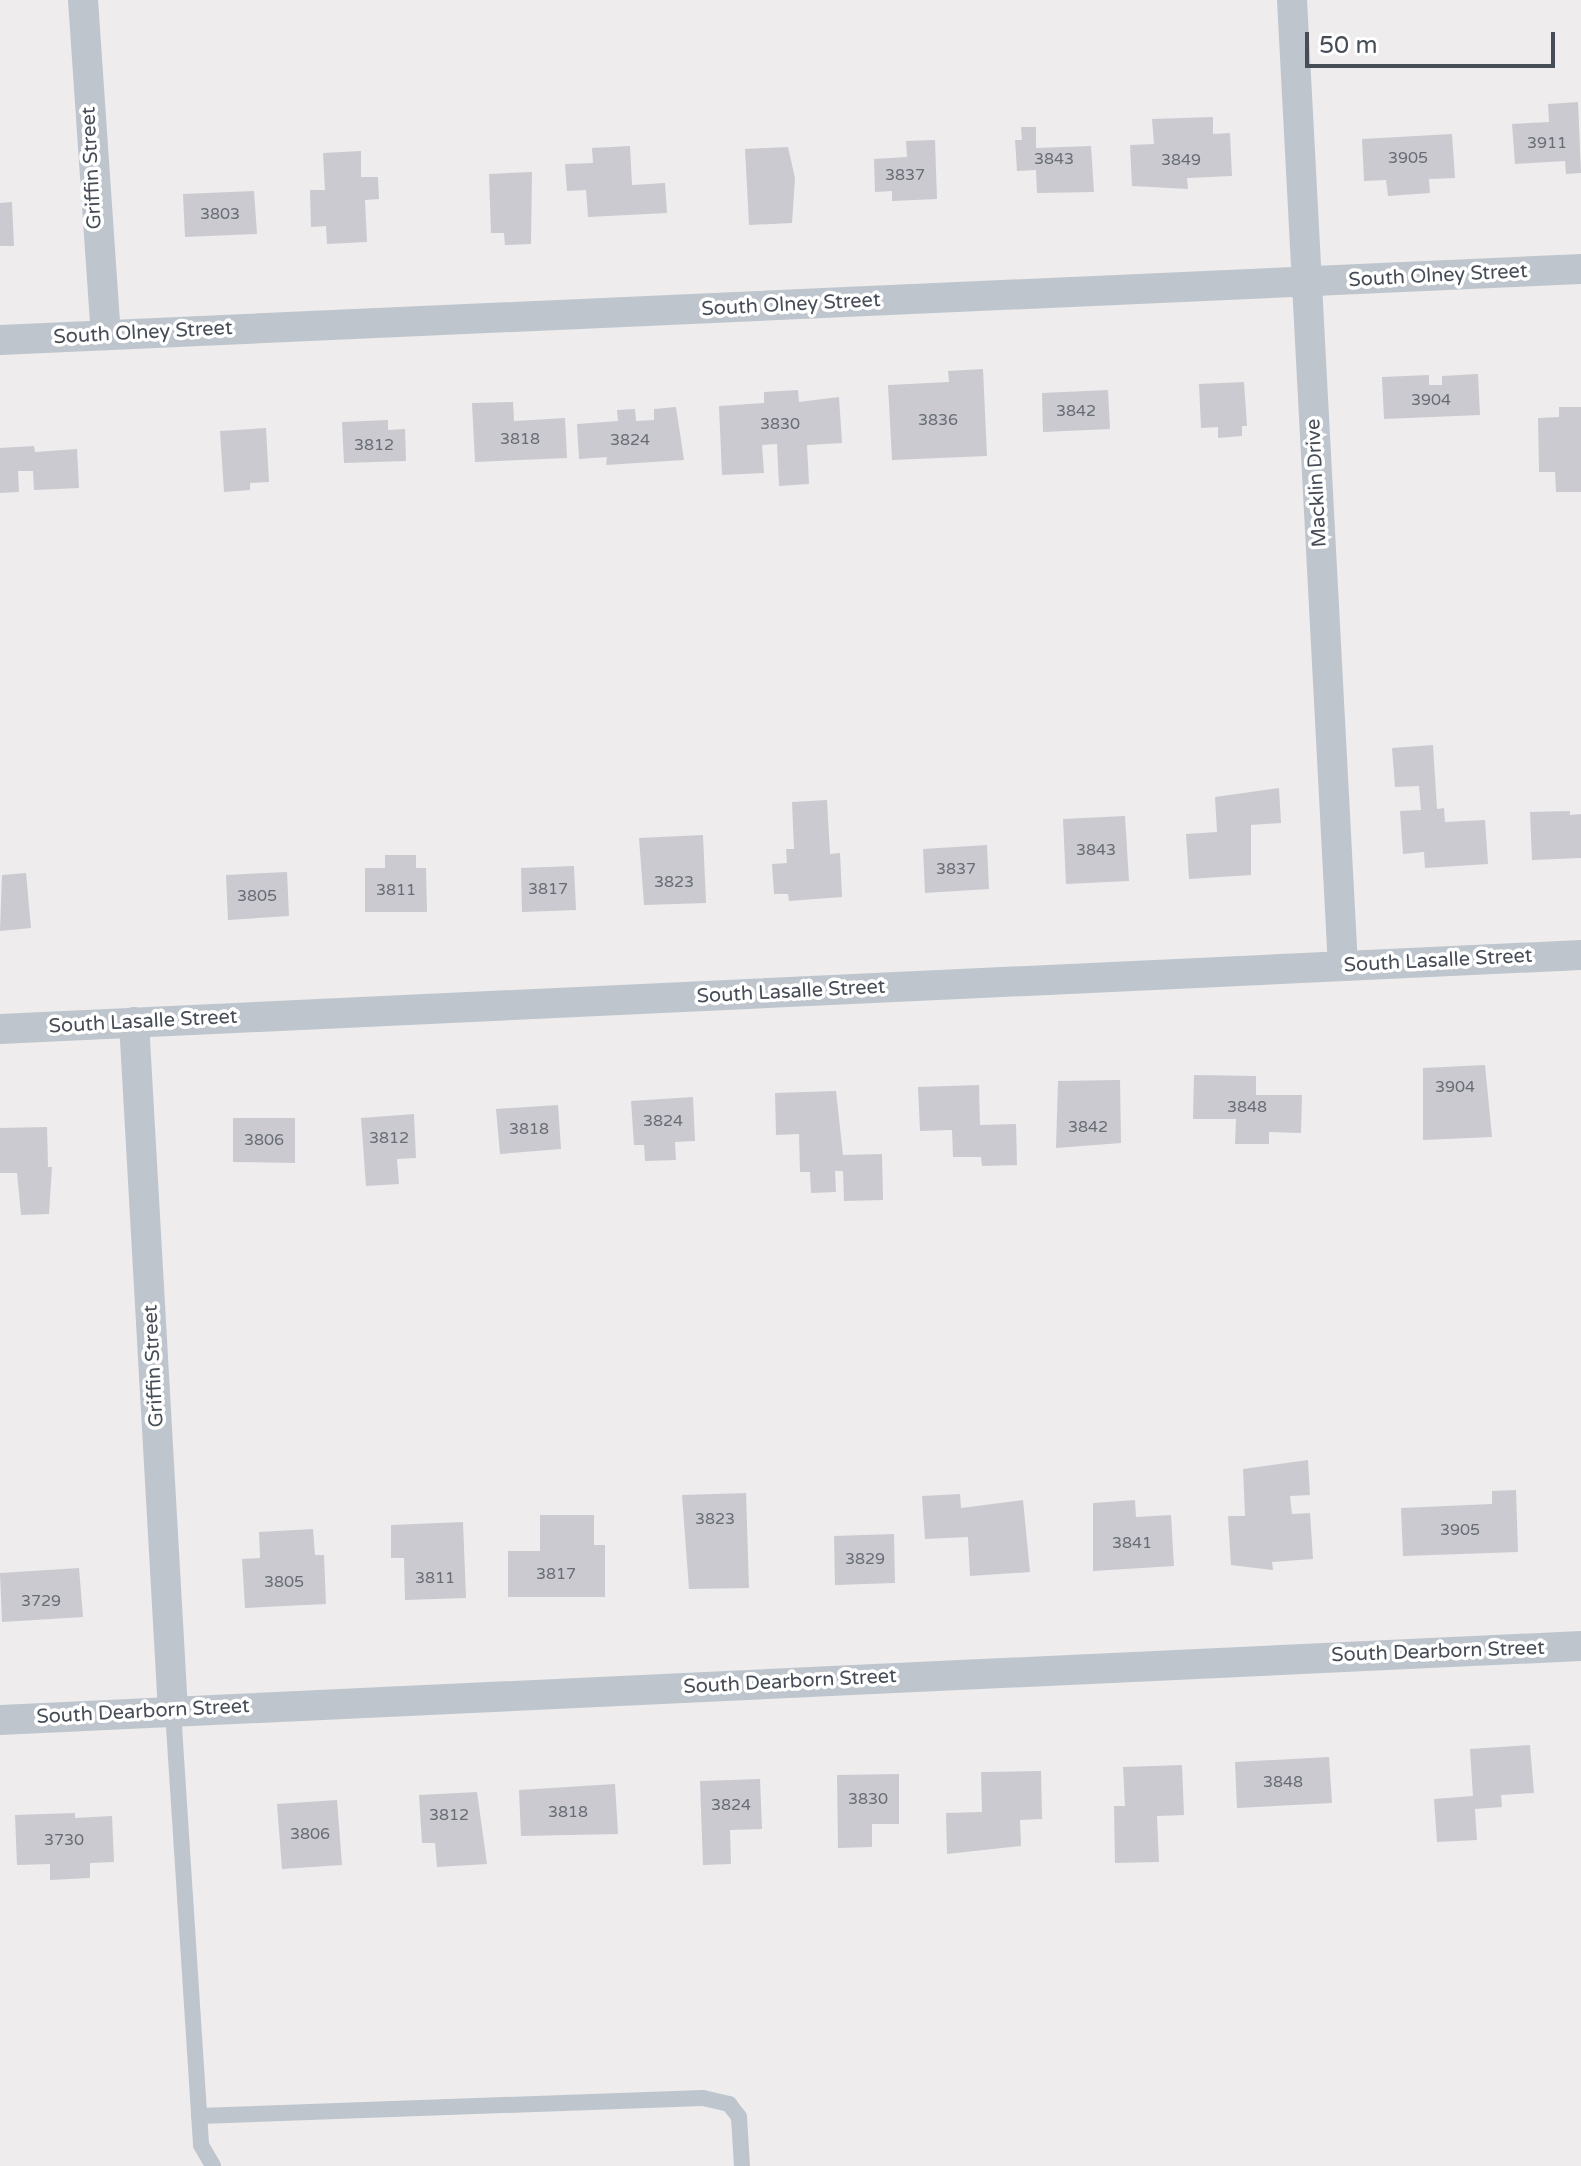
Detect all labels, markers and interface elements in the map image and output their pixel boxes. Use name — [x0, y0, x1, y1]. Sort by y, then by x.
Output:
scale bar — [1309, 16, 1559, 66]
text: 50 m — [1319, 31, 1377, 60]
street label: Griffin Street — [77, 106, 107, 230]
house number: 3911 — [1527, 133, 1567, 153]
house number: 3905 — [1388, 148, 1428, 168]
house number: 3843 — [1034, 149, 1074, 169]
house number: 3849 — [1161, 150, 1201, 170]
house number: 3837 — [885, 165, 925, 185]
house number: 3803 — [200, 204, 240, 224]
street label: South Olney Street — [1348, 259, 1528, 293]
street label: South Olney Street — [701, 288, 881, 322]
street label: South Olney Street — [53, 316, 233, 350]
house number: 3904 — [1411, 390, 1451, 410]
house number: 3842 — [1056, 401, 1096, 421]
house number: 3836 — [918, 410, 958, 430]
house number: 3830 — [760, 414, 800, 434]
street label: Macklin Drive — [1302, 418, 1332, 548]
house number: 3818 — [500, 429, 540, 449]
house number: 3824 — [610, 430, 650, 450]
house number: 3812 — [354, 435, 394, 455]
house number: 3843 — [1076, 840, 1116, 860]
house number: 3837 — [936, 859, 976, 879]
house number: 3823 — [654, 872, 694, 892]
house number: 3817 — [528, 879, 568, 899]
house number: 3811 — [376, 880, 416, 900]
house number: 3805 — [237, 886, 277, 906]
street label: South Lasalle Street — [1343, 944, 1533, 978]
street label: South Lasalle Street — [696, 975, 886, 1009]
street label: South Lasalle Street — [48, 1005, 238, 1039]
house number: 3904 — [1435, 1077, 1475, 1097]
house number: 3848 — [1227, 1097, 1267, 1117]
house number: 3824 — [643, 1111, 683, 1131]
house number: 3842 — [1068, 1117, 1108, 1137]
house number: 3818 — [509, 1119, 549, 1139]
house number: 3812 — [369, 1128, 409, 1148]
house number: 3806 — [244, 1130, 284, 1150]
street label: Griffin Street — [139, 1304, 169, 1428]
house number: 3823 — [695, 1509, 735, 1529]
house number: 3905 — [1440, 1520, 1480, 1540]
house number: 3841 — [1112, 1533, 1152, 1553]
house number: 3829 — [845, 1549, 885, 1569]
house number: 3817 — [536, 1564, 576, 1584]
house number: 3811 — [415, 1568, 455, 1588]
house number: 3805 — [264, 1572, 304, 1592]
house number: 3729 — [21, 1591, 61, 1611]
street label: South Dearborn Street — [1331, 1636, 1545, 1668]
street label: South Dearborn Street — [683, 1664, 897, 1700]
street label: South Dearborn Street — [36, 1694, 250, 1730]
house number: 3848 — [1263, 1772, 1303, 1792]
house number: 3830 — [848, 1789, 888, 1809]
house number: 3824 — [711, 1795, 751, 1815]
house number: 3818 — [548, 1802, 588, 1822]
house number: 3812 — [429, 1805, 469, 1825]
house number: 3806 — [290, 1824, 330, 1844]
house number: 3730 — [44, 1830, 84, 1850]

